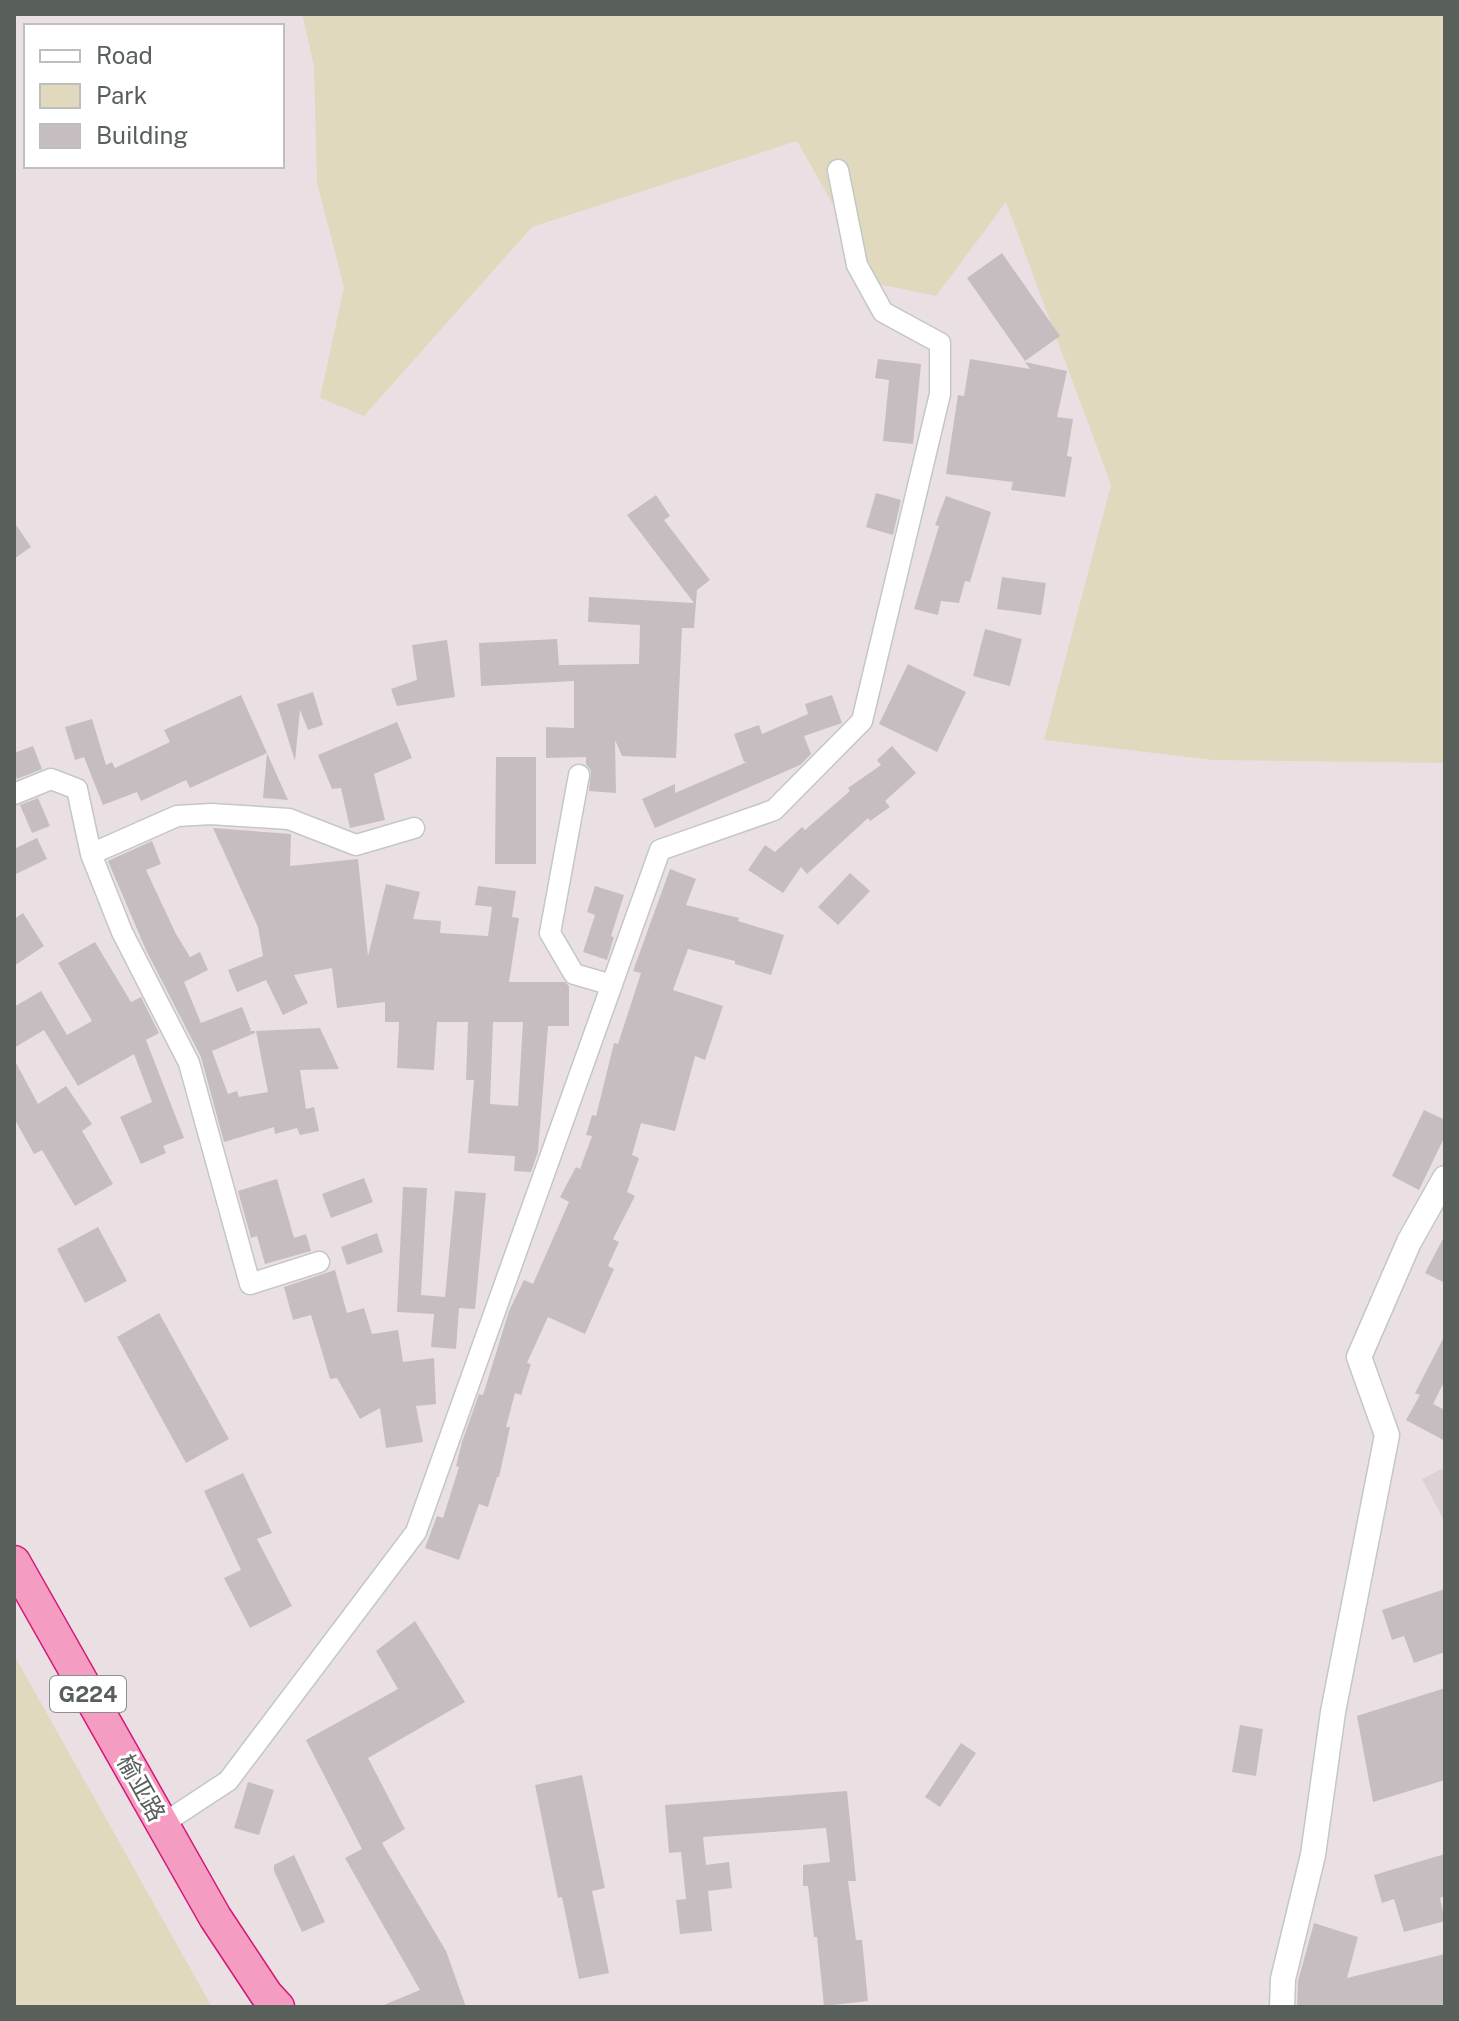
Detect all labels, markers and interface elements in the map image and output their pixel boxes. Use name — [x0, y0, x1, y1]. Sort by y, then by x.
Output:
legend — [24, 24, 284, 168]
text: Road — [96, 41, 153, 69]
text: Park — [96, 81, 147, 109]
text: Building — [96, 121, 188, 149]
road number: G224 — [50, 1676, 126, 1712]
street label: 榆亚路 — [112, 1749, 172, 1826]

